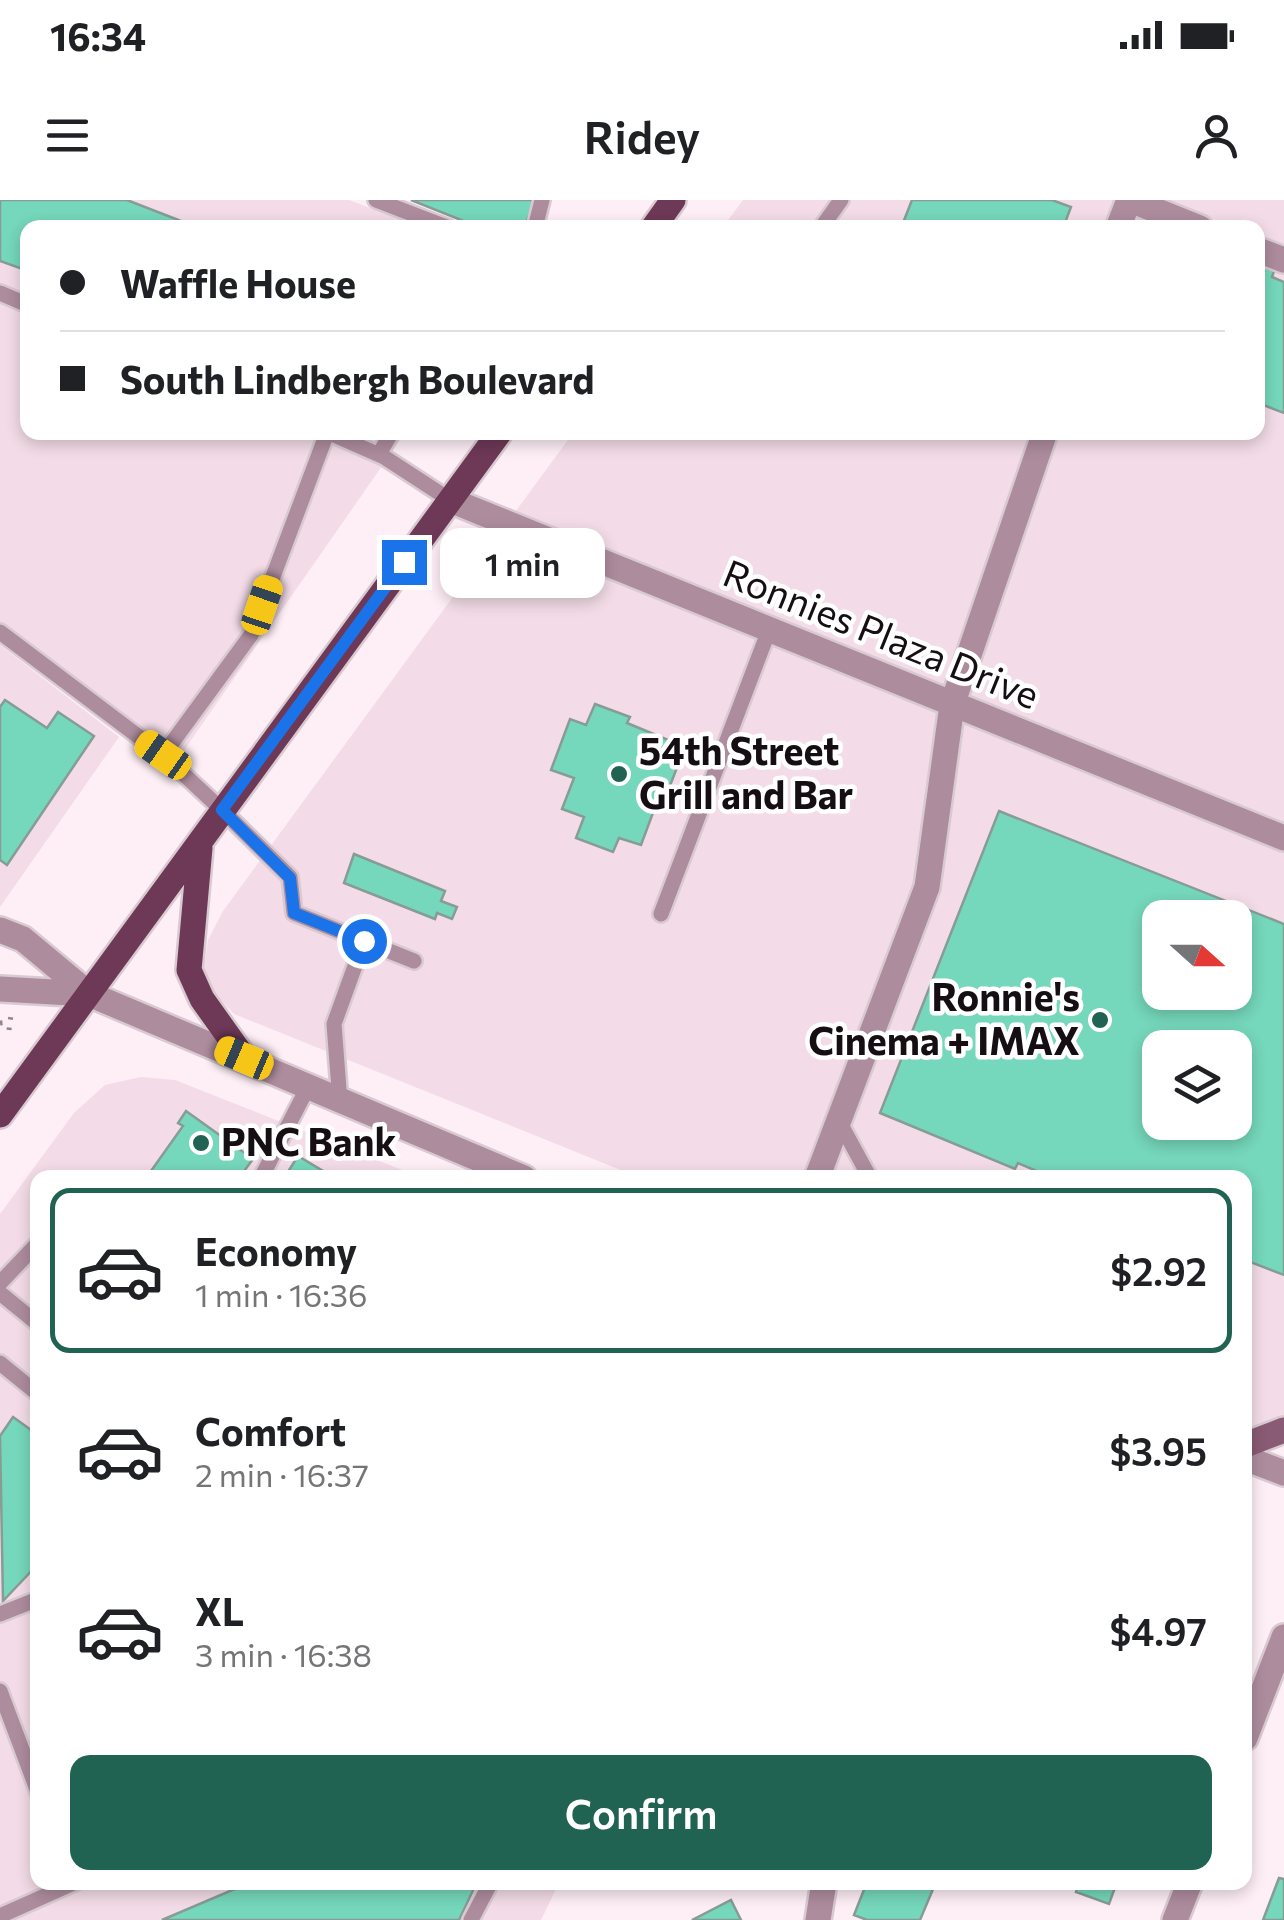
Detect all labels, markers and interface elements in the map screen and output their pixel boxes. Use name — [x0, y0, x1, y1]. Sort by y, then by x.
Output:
text: 16:34 — [50, 12, 146, 59]
icon: menu — [40, 108, 95, 163]
text: Ridey — [584, 108, 700, 163]
icon: person — [1189, 108, 1244, 163]
text: Waffle House — [120, 259, 356, 306]
text: South Lindbergh Boulevard — [120, 355, 595, 402]
callout: 1 min — [439, 527, 604, 597]
route end — [382, 540, 427, 585]
text: 1 min — [485, 543, 560, 583]
street label: Ronnies Plaza Drive — [717, 548, 1047, 717]
car — [238, 572, 286, 638]
car — [130, 726, 196, 784]
place label: 54th Street Grill and Bar — [639, 726, 854, 817]
marker: 54th Street Grill and Bar — [608, 763, 630, 785]
north arrow — [1142, 900, 1252, 1010]
map controls — [1142, 900, 1252, 1140]
route start — [342, 919, 387, 964]
place label: Ronnie's Cinema + IMAX — [808, 972, 1080, 1063]
marker: Ronnie's Cinema + IMAX — [1089, 1009, 1111, 1031]
button: layers — [1142, 1030, 1252, 1140]
car — [211, 1032, 277, 1084]
place label: PNC Bank — [221, 1117, 397, 1164]
marker: PNC Bank — [190, 1132, 212, 1154]
icon: car — [75, 1226, 165, 1316]
text: Economy — [195, 1227, 357, 1274]
text: $2.92 — [1110, 1247, 1207, 1294]
text: 1 min · 16:36 — [195, 1274, 367, 1314]
icon: car — [75, 1406, 165, 1496]
text: Comfort — [195, 1407, 346, 1454]
text: $3.95 — [1109, 1427, 1207, 1474]
text: 2 min · 16:37 — [195, 1454, 369, 1494]
icon: car — [75, 1586, 165, 1676]
text: XL — [195, 1587, 244, 1634]
text: $4.97 — [1110, 1607, 1207, 1654]
text: 3 min · 16:38 — [195, 1634, 372, 1674]
button: Confirm — [70, 1755, 1212, 1870]

